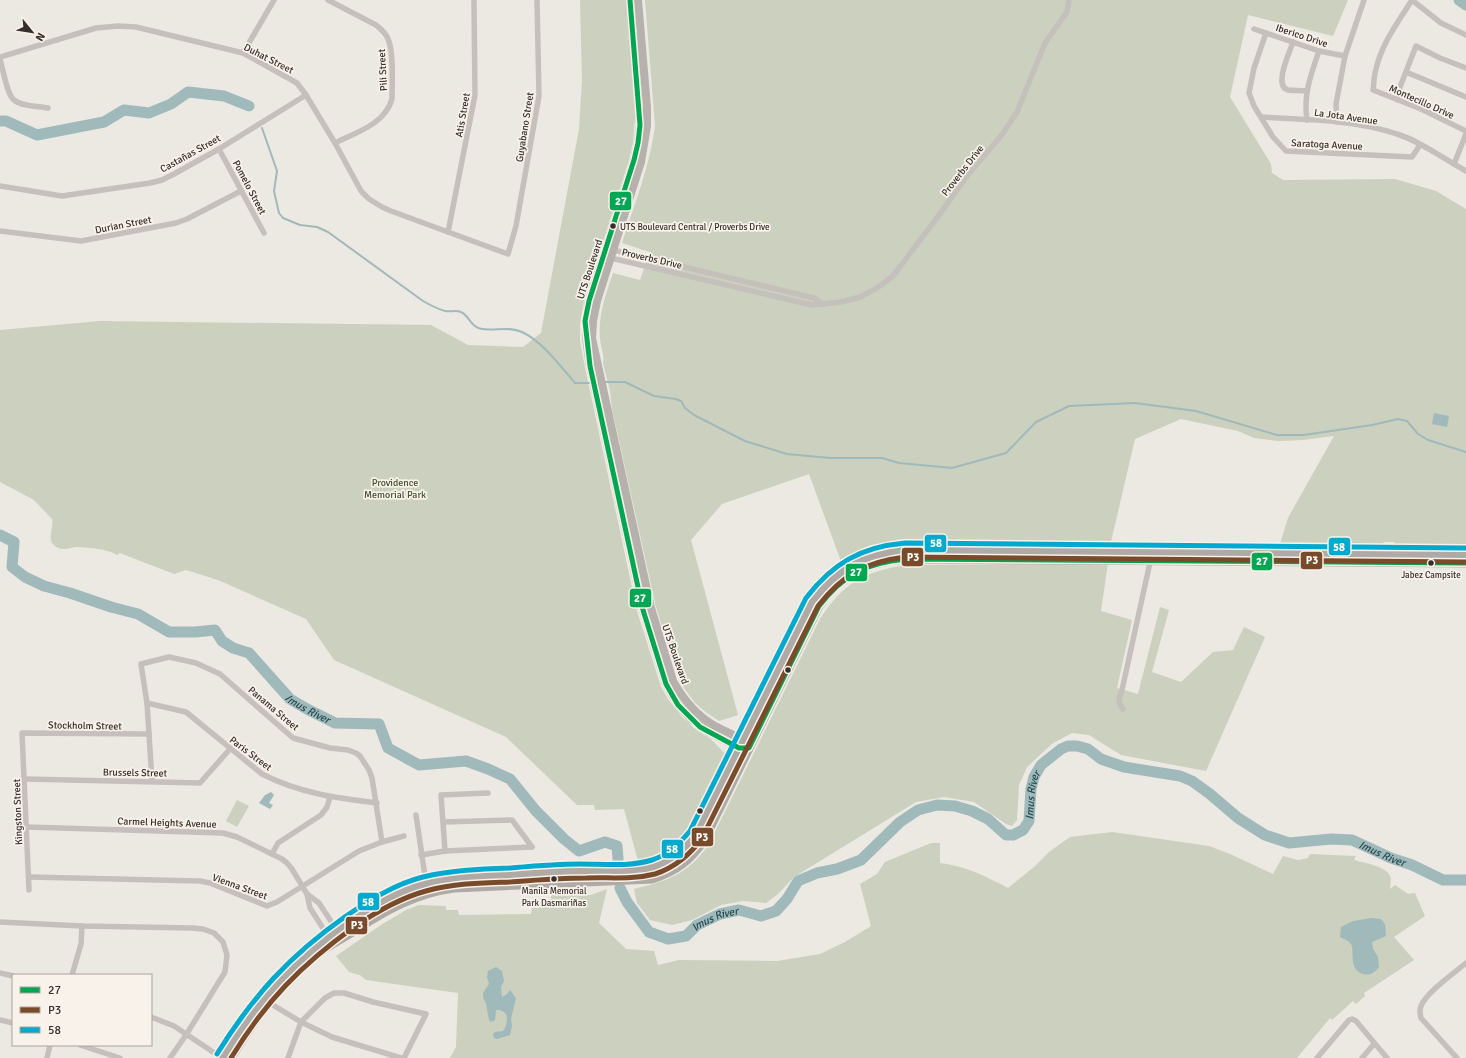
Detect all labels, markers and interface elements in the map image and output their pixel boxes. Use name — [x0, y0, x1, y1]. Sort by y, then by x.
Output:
north arrow — [12, 12, 52, 52]
street label: Iberico Drive — [1274, 22, 1329, 50]
text: N — [33, 30, 48, 43]
street label: Duhat Street — [242, 41, 296, 77]
street label: Pili Street — [376, 48, 390, 91]
street label: Montecillo Drive — [1387, 82, 1456, 122]
street label: Guyabano Street — [514, 91, 537, 163]
street label: Atis Street — [453, 92, 473, 138]
street label: La Jota Avenue — [1313, 107, 1378, 127]
street label: Castañas Street — [158, 132, 223, 175]
street label: Saratoga Avenue — [1291, 137, 1363, 153]
street label: Proverbs Drive — [939, 143, 986, 199]
street label: Pomelo Street — [230, 158, 269, 217]
line badge: 27 — [609, 191, 632, 211]
text: 27 — [615, 195, 627, 208]
street label: Durian Street — [94, 214, 153, 236]
marker: UTS Boulevard Central / Proverbs Drive — [608, 221, 618, 231]
place label: UTS Boulevard Central / Proverbs Drive — [620, 222, 770, 233]
street label: UTS Boulevard — [575, 238, 605, 301]
street label: Proverbs Drive — [620, 246, 683, 272]
park label: Providence Memorial Park — [364, 477, 426, 501]
line badge: 58 — [924, 534, 947, 553]
text: 58 — [930, 537, 942, 550]
line badge: 58 — [1328, 537, 1351, 556]
text: 58 — [1333, 541, 1345, 554]
line badge: P3 — [901, 547, 924, 567]
text: P3 — [907, 551, 919, 564]
line badge: P3 — [1300, 551, 1323, 570]
line badge: 27 — [1251, 552, 1273, 571]
text: P3 — [1306, 554, 1318, 567]
text: 27 — [1256, 555, 1268, 568]
marker: Jabez Campsite — [1426, 558, 1436, 568]
line badge: 27 — [845, 563, 868, 582]
text: 27 — [850, 566, 862, 579]
place label: Jabez Campsite — [1401, 570, 1461, 581]
line badge: 27 — [629, 588, 652, 608]
text: 27 — [634, 592, 646, 605]
street label: UTS Boulevard — [659, 623, 691, 686]
unlabelled marker — [783, 665, 793, 675]
street label: Panama Street — [246, 684, 301, 734]
water label: Imus River — [282, 692, 334, 727]
street label: Stockholm Street — [48, 719, 122, 733]
street label: Paris Street — [227, 734, 274, 774]
street label: Brussels Street — [103, 766, 168, 780]
water label: Imus River — [1023, 767, 1044, 820]
street label: Kingston Street — [11, 778, 25, 845]
unlabelled marker — [695, 806, 705, 816]
street label: Carmel Heights Avenue — [117, 815, 217, 831]
line badge: P3 — [691, 827, 714, 847]
text: P3 — [696, 831, 708, 844]
water label: Imus River — [1357, 838, 1409, 870]
line badge: 58 — [661, 839, 684, 859]
text: 58 — [666, 843, 678, 856]
street label: Vienna Street — [210, 871, 269, 903]
marker: Manila Memorial Park Dasmariñas — [549, 874, 559, 884]
place label: Manila Memorial Park Dasmariñas — [521, 886, 587, 909]
line badge: 58 — [357, 892, 380, 911]
text: 58 — [362, 896, 374, 909]
water label: Imus River — [689, 904, 741, 934]
line badge: P3 — [345, 916, 368, 935]
text: P3 — [351, 919, 363, 932]
legend — [12, 974, 152, 1046]
text: 27 — [48, 983, 61, 998]
text: P3 — [48, 1003, 61, 1018]
text: 58 — [48, 1023, 61, 1038]

